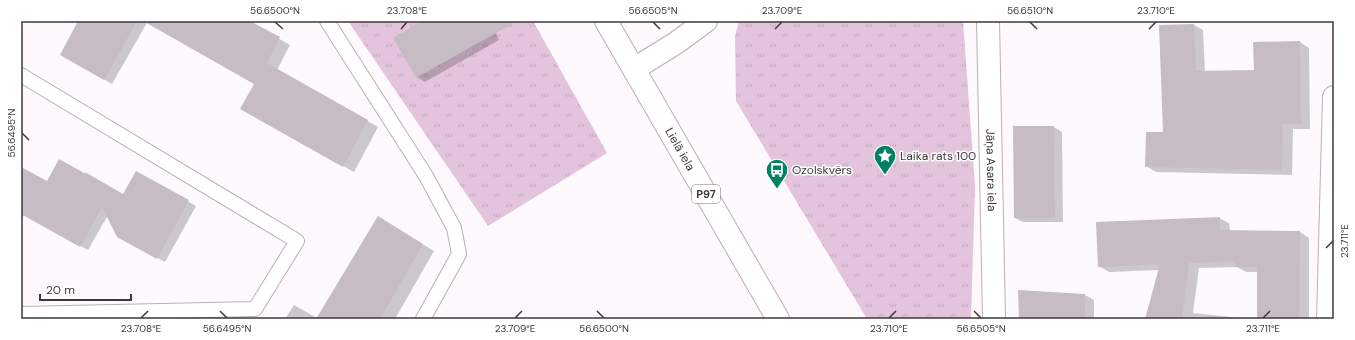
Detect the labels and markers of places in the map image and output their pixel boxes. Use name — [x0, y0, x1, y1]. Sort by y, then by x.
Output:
place icon: Laika rats 100 — [872, 143, 898, 176]
place label: Laika rats 100 — [900, 148, 976, 164]
bus stop icon: Ozolskvērs — [764, 157, 790, 190]
place label: Ozolskvērs — [792, 162, 852, 178]

